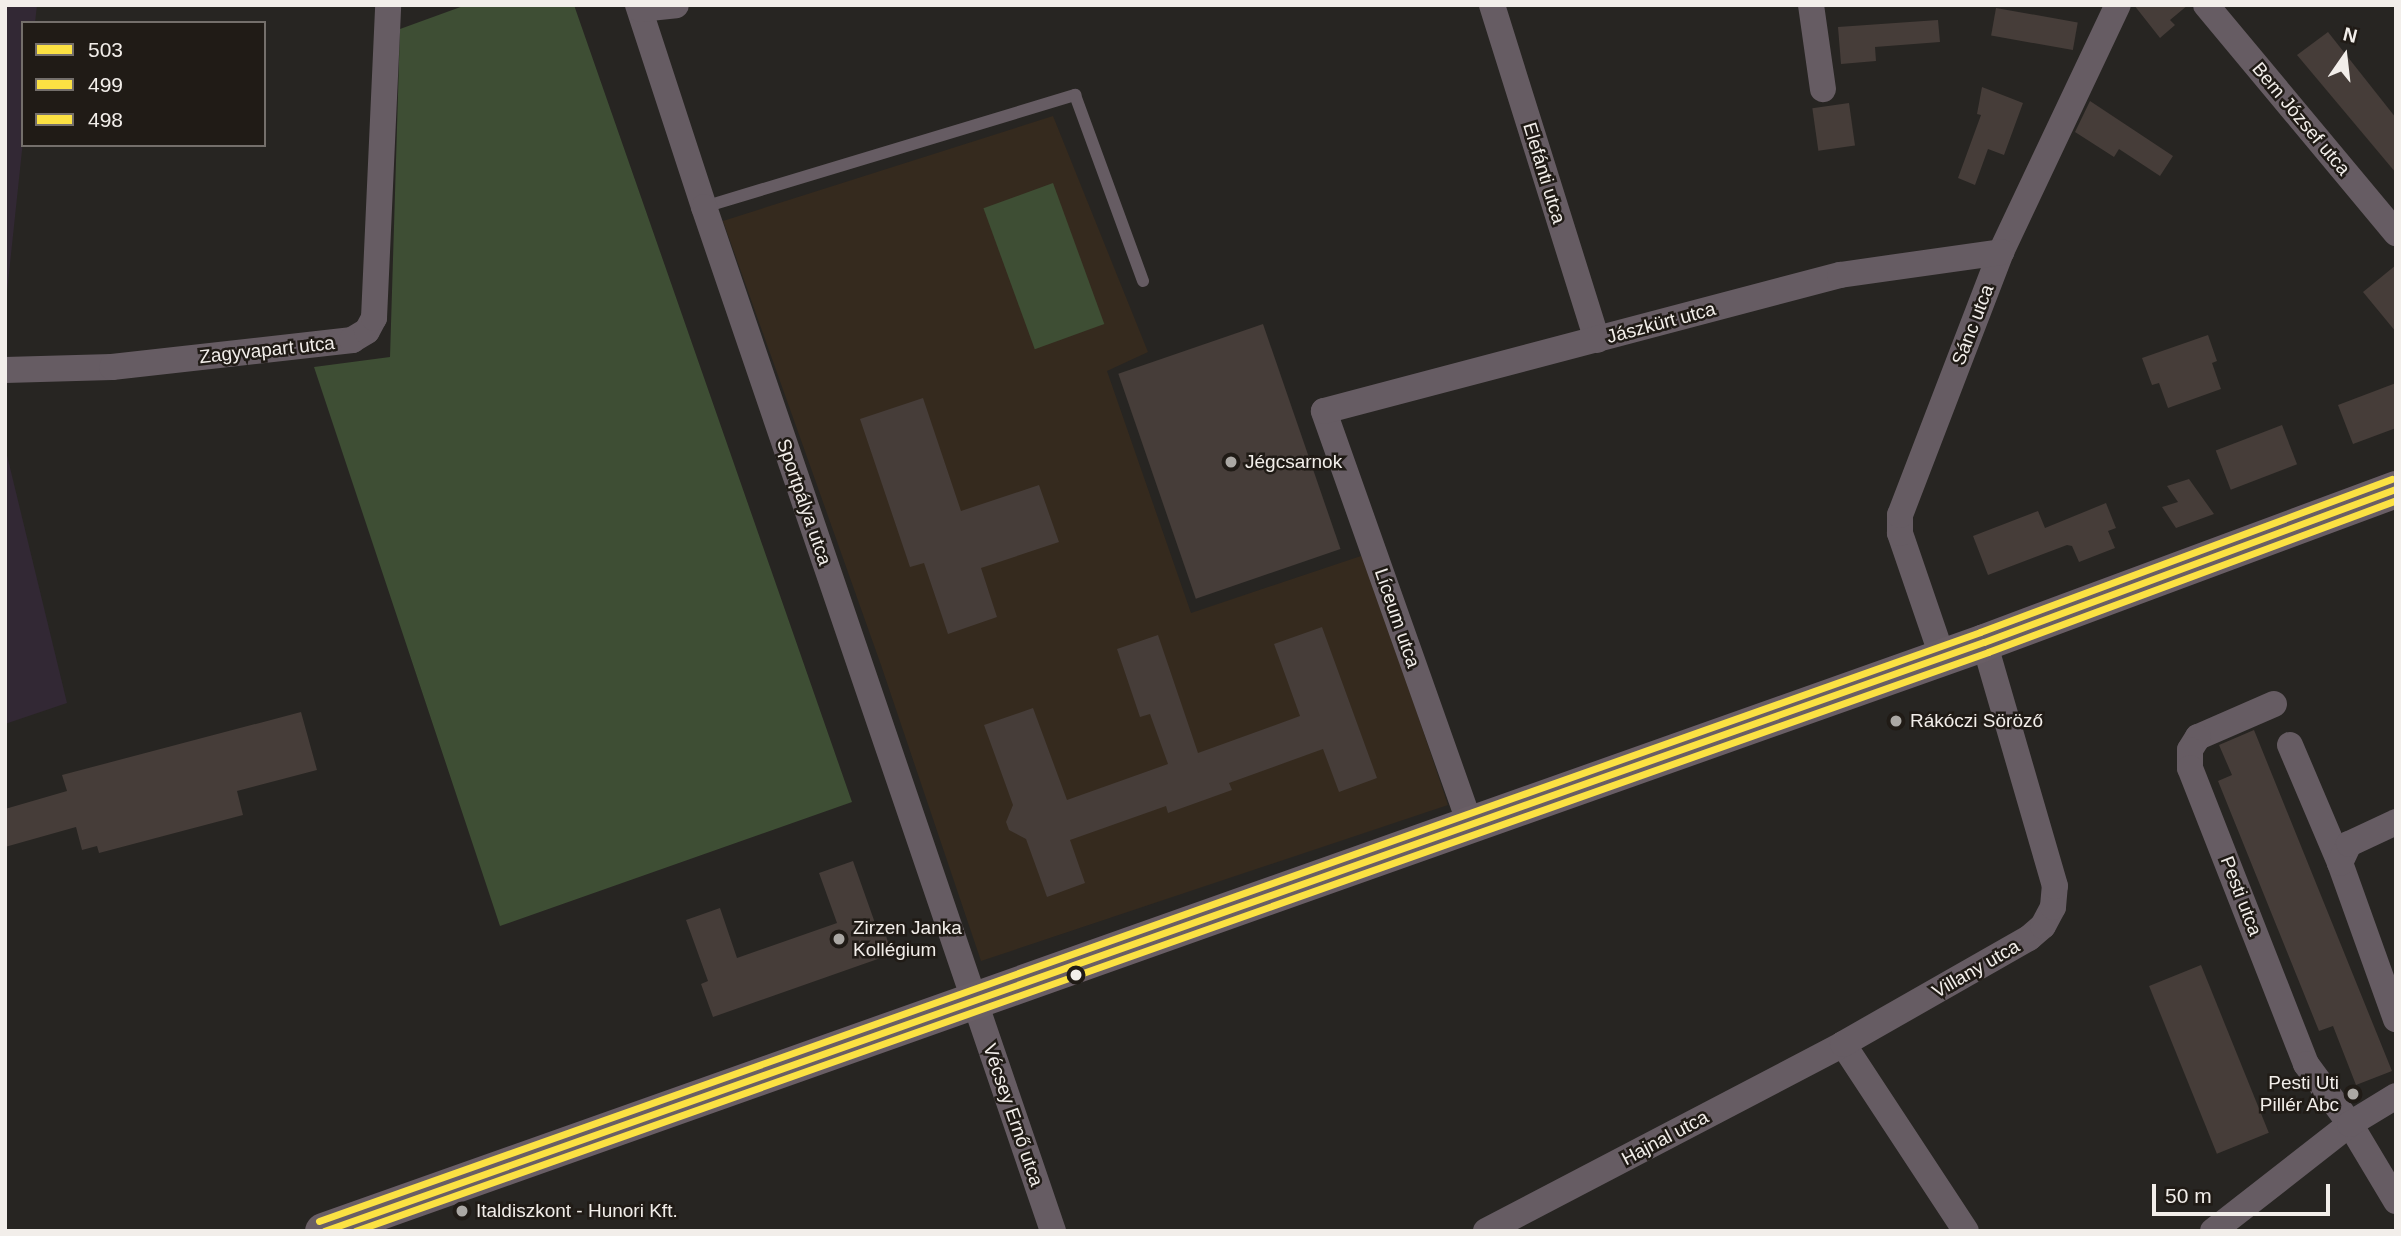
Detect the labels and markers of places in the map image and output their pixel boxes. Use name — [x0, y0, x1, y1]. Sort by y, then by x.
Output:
place label: Jégcsarnok — [1245, 451, 1342, 473]
marker: Jégcsarnok — [1223, 454, 1239, 470]
place label: Rákóczi Söröző — [1910, 710, 2043, 732]
marker: Rákóczi Söröző — [1888, 713, 1904, 729]
place label: Zirzen Janka Kollégium — [853, 917, 962, 961]
marker: Zirzen Janka Kollégium — [831, 931, 847, 947]
unlabelled marker — [1069, 968, 1083, 982]
place label: Pesti Uti Pillér Abc — [2259, 1072, 2339, 1116]
marker: Pesti Uti Pillér Abc — [2345, 1086, 2361, 1102]
place label: Italdiszkont - Hunori Kft. — [476, 1200, 678, 1222]
marker: Italdiszkont - Hunori Kft. — [454, 1203, 470, 1219]

